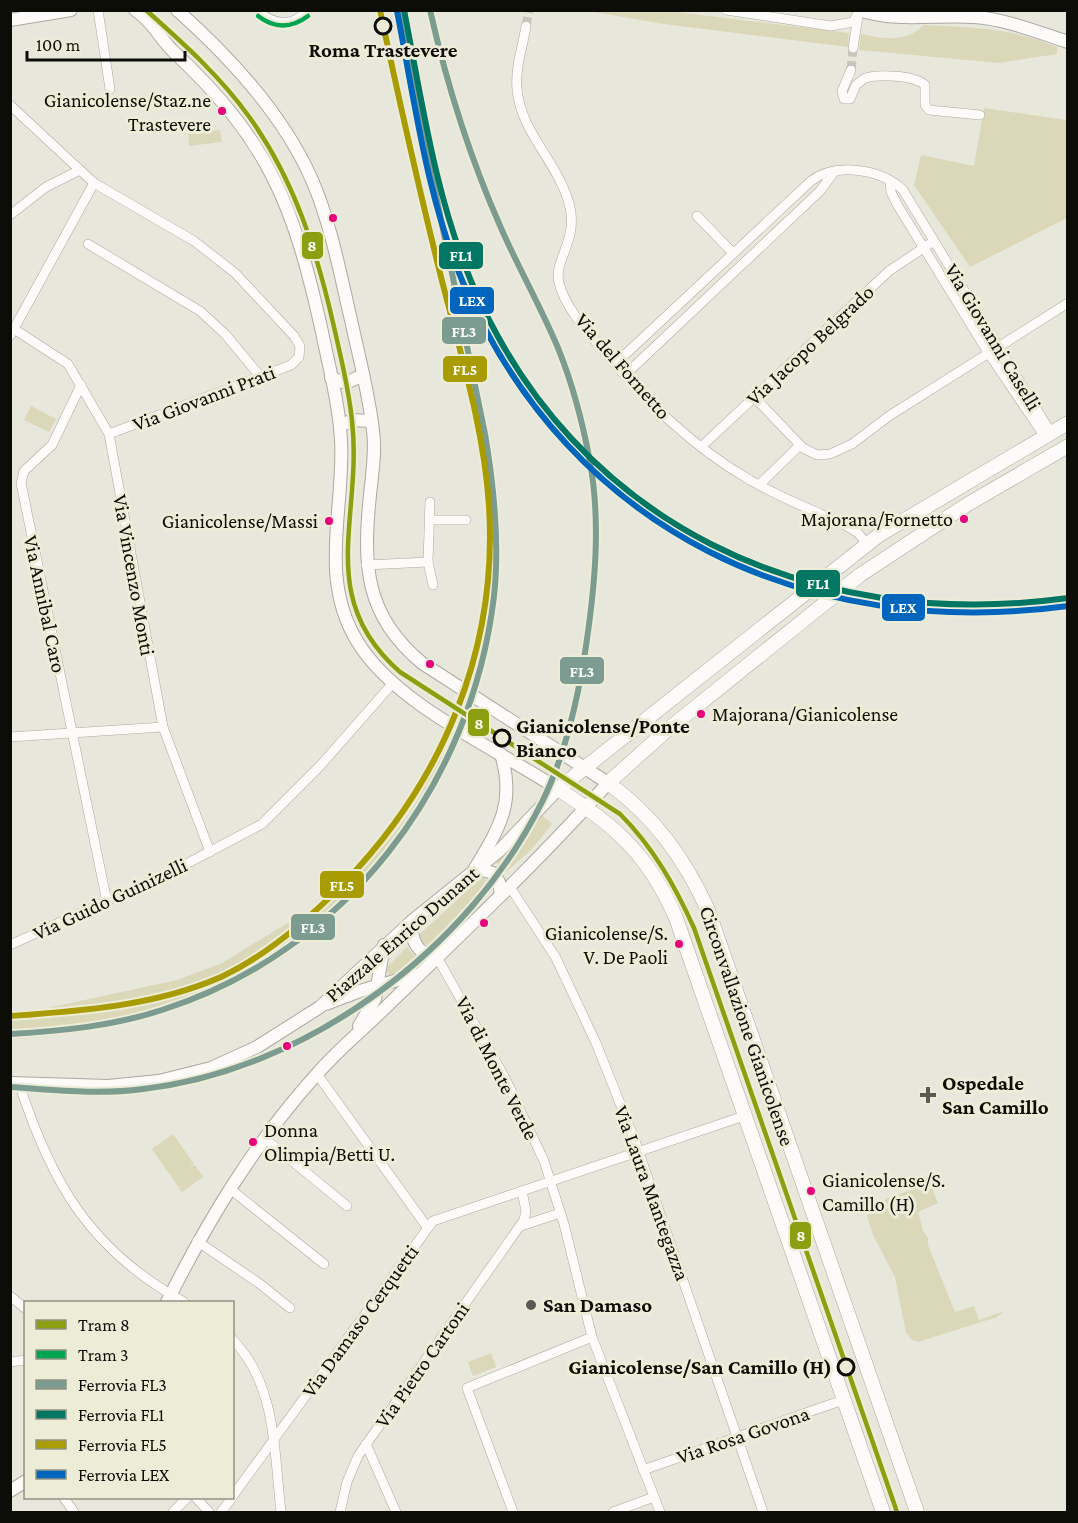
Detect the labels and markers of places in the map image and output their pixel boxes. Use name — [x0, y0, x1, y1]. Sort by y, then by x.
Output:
marker: Roma Trastevere — [374, 17, 392, 35]
place label: Roma Trastevere — [309, 38, 458, 62]
place label: Gianicolense/Staz.ne Trastevere — [44, 89, 211, 135]
marker: Gianicolense/Staz.ne Trastevere — [216, 105, 228, 117]
unlabelled marker — [327, 212, 339, 224]
place label: Majorana/Fornetto — [801, 508, 953, 531]
place label: Gianicolense/Massi — [162, 510, 318, 532]
marker: Majorana/Fornetto — [958, 513, 970, 525]
marker: Gianicolense/Massi — [323, 515, 335, 527]
unlabelled marker — [424, 658, 436, 670]
place label: Majorana/Gianicolense — [712, 703, 898, 726]
marker: Majorana/Gianicolense — [695, 708, 707, 720]
place label: Gianicolense/Ponte Bianco — [516, 714, 690, 762]
marker: Gianicolense/Ponte Bianco — [493, 729, 511, 747]
unlabelled marker — [478, 917, 490, 929]
place label: Gianicolense/S. V. De Paoli — [545, 922, 668, 968]
marker: Gianicolense/S. V. De Paoli — [673, 938, 685, 950]
unlabelled marker — [281, 1040, 293, 1052]
place label: Ospedale San Camillo — [942, 1071, 1049, 1119]
marker: Ospedale San Camillo — [919, 1086, 937, 1104]
place label: Donna Olimpia/Betti U. — [264, 1119, 395, 1166]
marker: Donna Olimpia/Betti U. — [247, 1136, 259, 1148]
place label: Gianicolense/S. Camillo (H) — [822, 1169, 945, 1216]
marker: Gianicolense/S. Camillo (H) — [805, 1185, 817, 1197]
place label: San Damaso — [543, 1293, 652, 1317]
marker: San Damaso — [524, 1298, 538, 1312]
place label: Gianicolense/San Camillo (H) — [568, 1355, 832, 1379]
marker: Gianicolense/San Camillo (H) — [837, 1358, 855, 1376]

